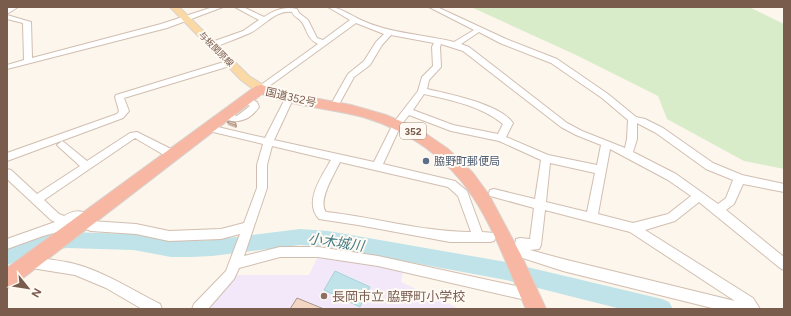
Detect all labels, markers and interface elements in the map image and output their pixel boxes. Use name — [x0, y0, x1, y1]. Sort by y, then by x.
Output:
street label: 与板関原線 — [197, 29, 237, 69]
street label: 国道352号 — [264, 85, 317, 110]
road number: 352 — [400, 123, 426, 139]
place label: 脇野町郵便局 — [434, 155, 500, 168]
marker: 脇野町郵便局 — [421, 156, 431, 166]
water label: 小木城川 — [307, 230, 367, 255]
north arrow — [8, 268, 48, 308]
text: N — [28, 286, 44, 300]
place label: 長岡市立 脇野町小学校 — [332, 289, 465, 304]
marker: 長岡市立 脇野町小学校 — [319, 291, 329, 301]

